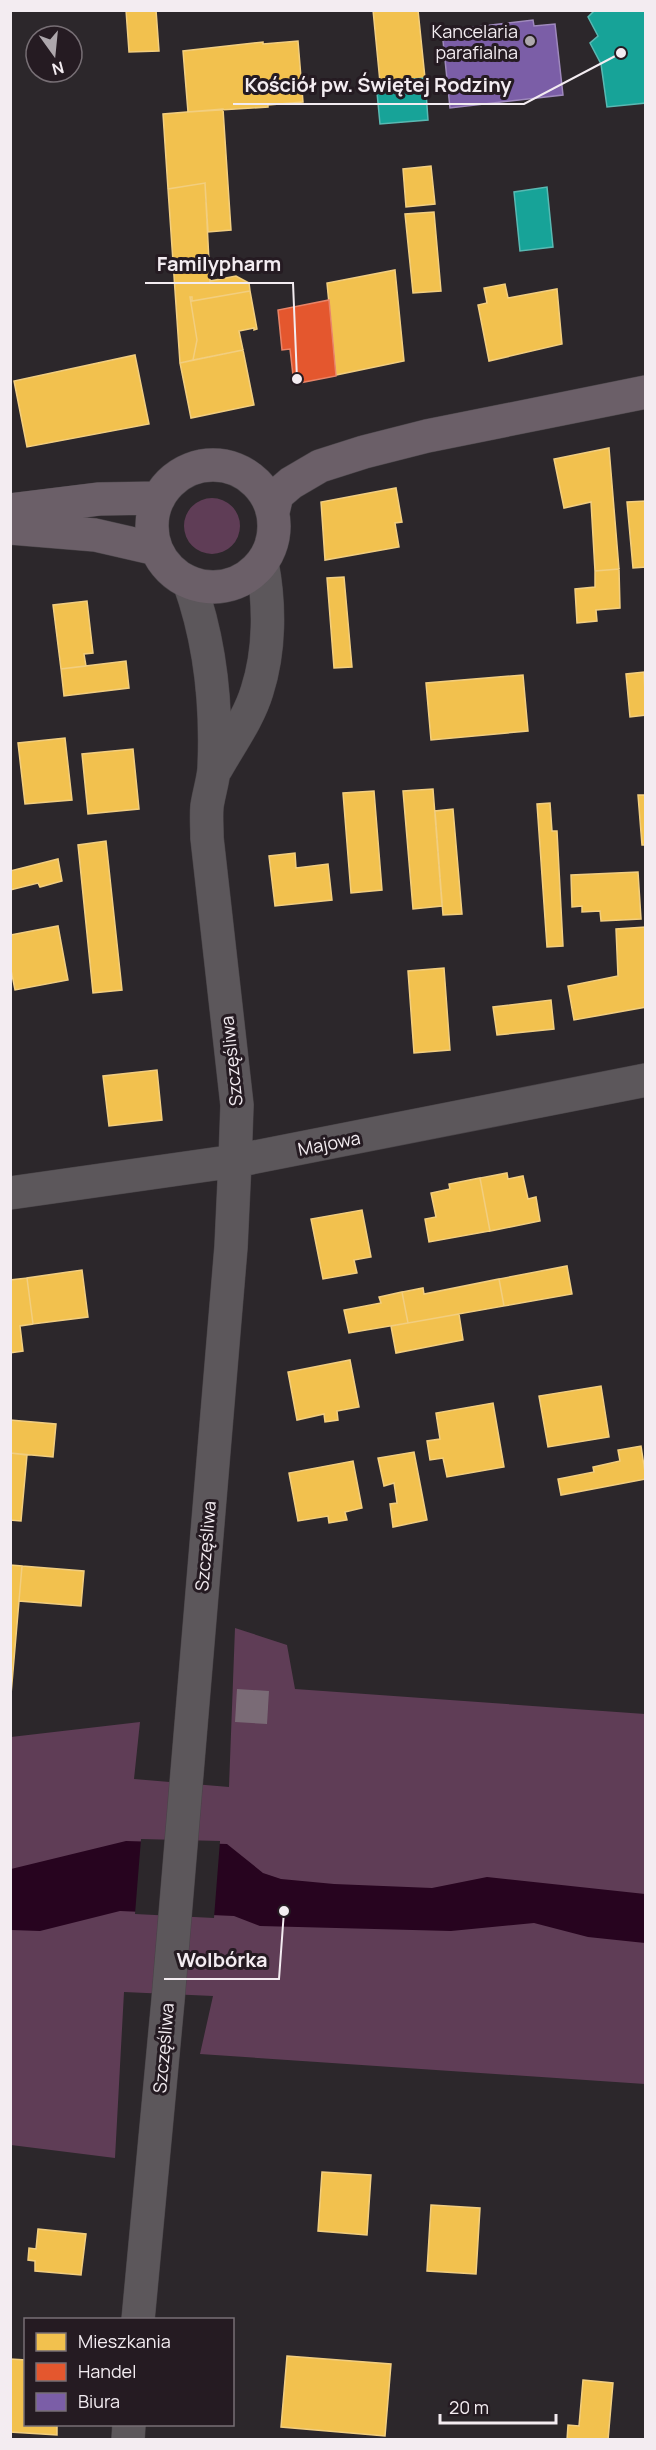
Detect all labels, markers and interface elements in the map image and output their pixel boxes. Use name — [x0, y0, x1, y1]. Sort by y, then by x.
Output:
place label: Kancelaria parafialna — [432, 19, 518, 64]
north arrow — [24, 24, 84, 84]
marker: Kancelaria parafialna — [523, 34, 537, 48]
text: N — [49, 56, 66, 81]
callout: Kościół pw. Świętej Rodziny — [233, 66, 524, 104]
text: Kościół pw. Świętej Rodziny — [245, 71, 512, 98]
callout: Familypharm — [145, 245, 293, 283]
text: Familypharm — [157, 250, 281, 277]
street label: Szczęśliwa — [214, 1015, 248, 1107]
street label: Majowa — [296, 1125, 362, 1161]
street label: Szczęśliwa — [189, 1500, 221, 1592]
callout: Wolbórka — [164, 1941, 279, 1979]
text: Wolbórka — [176, 1946, 268, 1973]
street label: Szczęśliwa — [147, 2002, 179, 2094]
legend — [24, 2318, 234, 2426]
text: Mieszkania — [78, 2329, 171, 2353]
text: Handel — [78, 2359, 136, 2383]
scale bar — [440, 2387, 556, 2425]
text: Biura — [78, 2389, 120, 2413]
text: 20 m — [449, 2395, 489, 2419]

